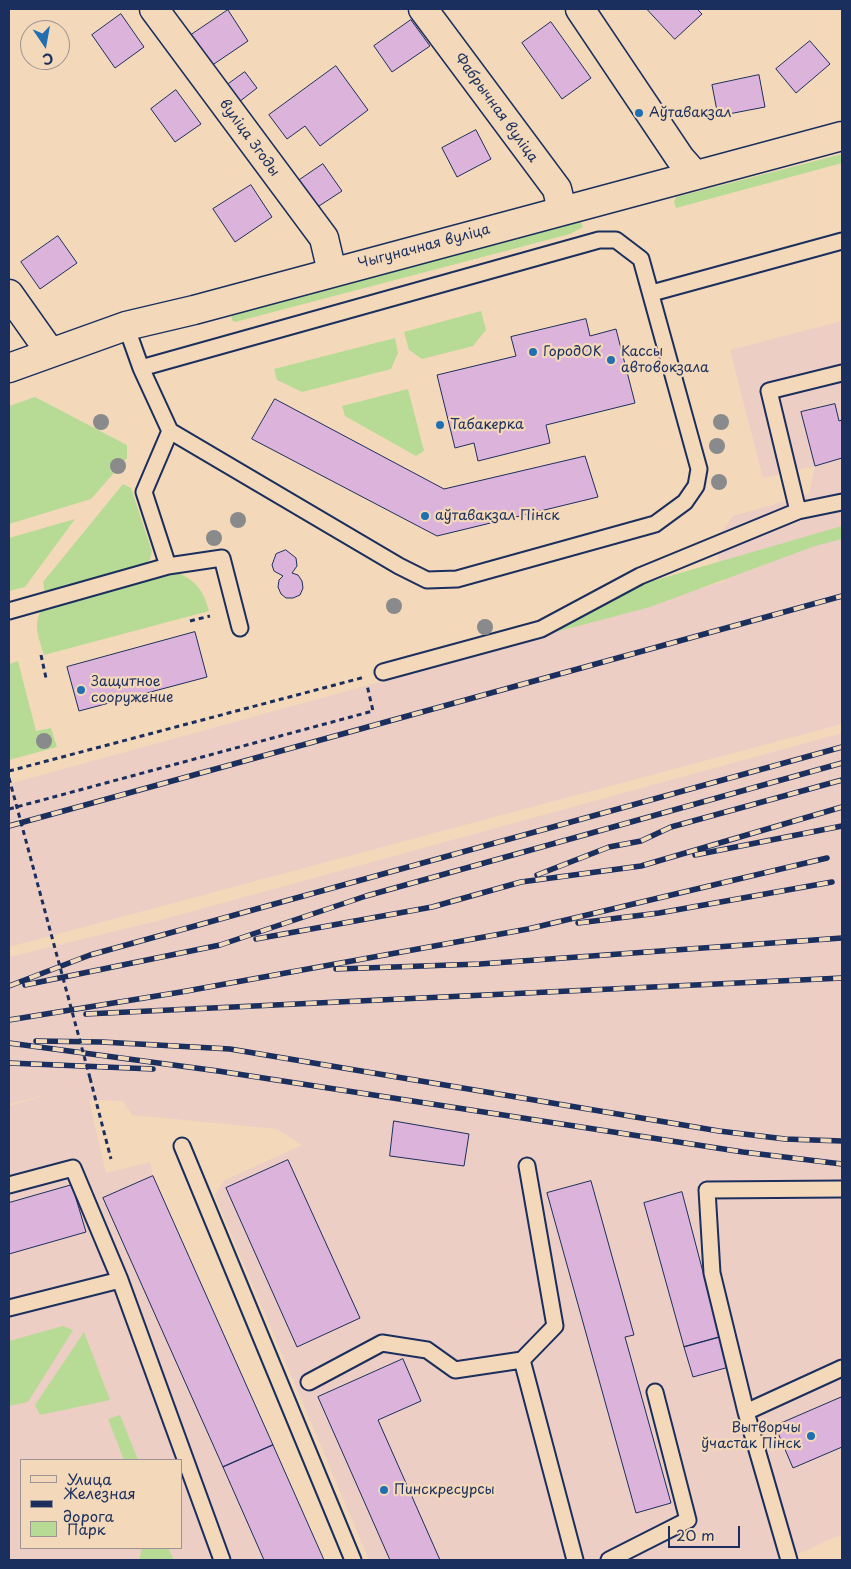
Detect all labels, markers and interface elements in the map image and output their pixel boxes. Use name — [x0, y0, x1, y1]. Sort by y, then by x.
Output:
north arrow — [20, 20, 70, 70]
text: С — [41, 48, 55, 71]
street label: Фабрычная вуліца — [451, 50, 541, 166]
street label: вуліца Згоды — [215, 96, 283, 180]
place label: Аўтавакзал — [649, 105, 732, 121]
marker: Аўтавакзал — [633, 107, 645, 119]
street label: Чыгуначная вуліца — [356, 221, 492, 273]
place label: ГородОК — [543, 344, 602, 360]
place label: Кассы автовокзала — [621, 344, 709, 377]
marker: ГородОК — [527, 346, 539, 358]
marker: Кассы автовокзала — [605, 354, 617, 366]
place label: Табакерка — [450, 417, 524, 433]
marker: Табакерка — [434, 419, 446, 431]
place label: аўтавакзал Пінск — [435, 508, 559, 524]
marker: аўтавакзал Пінск — [419, 510, 431, 522]
place label: Защитное сооружение — [91, 674, 174, 706]
marker: Защитное сооружение — [75, 684, 87, 696]
place label: Вытворчы ўчастак Пінск — [701, 1420, 801, 1452]
marker: Вытворчы ўчастак Пінск — [805, 1430, 817, 1442]
legend — [20, 1459, 182, 1549]
text: Улица — [67, 1467, 112, 1490]
text: Железная дорога — [63, 1481, 136, 1527]
place label: Пинскресурсы — [394, 1482, 495, 1498]
marker: Пинскресурсы — [378, 1484, 390, 1496]
scale bar — [671, 1516, 744, 1548]
text: Парк — [67, 1517, 106, 1540]
text: 20 m — [676, 1523, 715, 1546]

